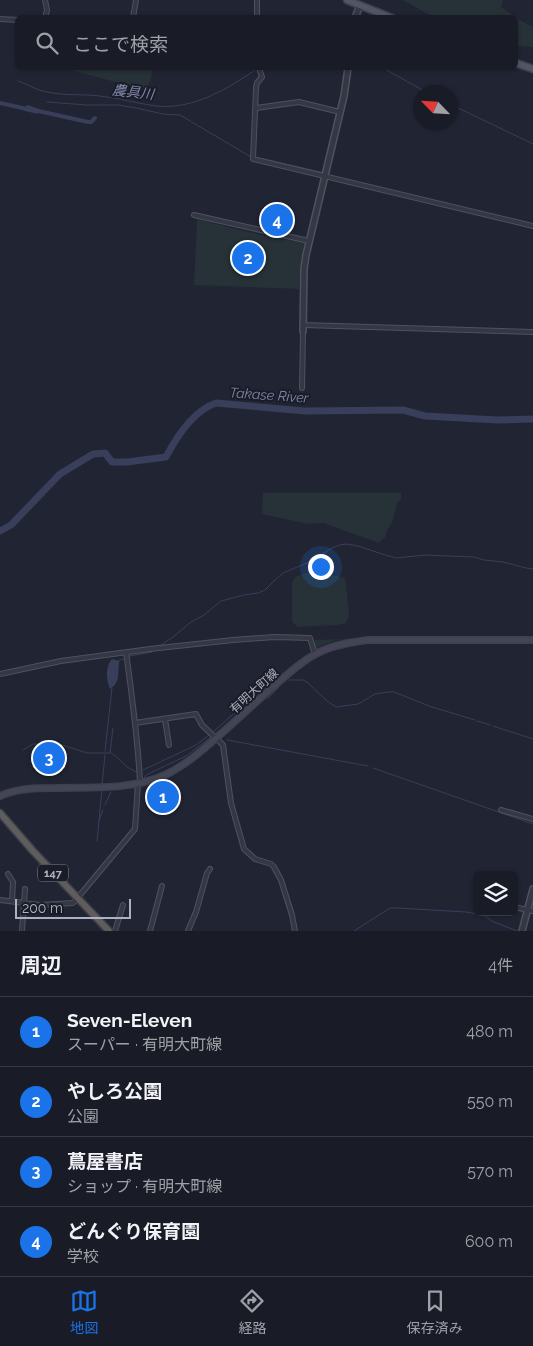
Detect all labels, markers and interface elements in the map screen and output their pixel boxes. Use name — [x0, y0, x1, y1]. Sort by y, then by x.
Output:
search box — [15, 15, 518, 70]
icon: search — [33, 29, 61, 57]
text: ここで検索 — [73, 33, 168, 55]
water label: 農具川 — [111, 82, 157, 103]
north arrow — [413, 85, 458, 130]
pin: 4 — [261, 201, 293, 239]
pin: 2 — [232, 239, 264, 277]
water label: Takase River — [229, 384, 310, 406]
your location — [308, 554, 334, 580]
street label: 有明大町線 — [227, 666, 281, 716]
pin: 3 — [33, 739, 65, 777]
pin: 1 — [147, 778, 179, 816]
road number: 147 — [38, 864, 68, 881]
map controls — [473, 871, 518, 916]
button: layers — [473, 871, 518, 916]
scale bar — [15, 896, 131, 919]
text: 200 m — [22, 900, 63, 916]
text: 周辺 — [20, 953, 62, 978]
text: 4件 — [488, 956, 513, 975]
text: Seven-Eleven — [67, 1009, 192, 1031]
text: 1 — [32, 1022, 40, 1041]
text: 480 m — [466, 1022, 513, 1041]
text: スーパー · 有明大町線 — [67, 1035, 222, 1054]
text: やしろ公園 — [67, 1080, 162, 1102]
text: 2 — [31, 1092, 41, 1111]
text: 550 m — [467, 1092, 513, 1111]
text: 公園 — [67, 1107, 99, 1126]
text: 蔦屋書店 — [67, 1150, 143, 1172]
text: 3 — [32, 1162, 40, 1181]
text: 570 m — [467, 1162, 513, 1181]
text: ショップ · 有明大町線 — [67, 1177, 222, 1196]
text: どんぐり保育園 — [67, 1220, 200, 1242]
text: 4 — [31, 1232, 41, 1251]
text: 600 m — [465, 1232, 513, 1251]
text: 学校 — [67, 1247, 99, 1266]
tab: 地図 — [70, 1287, 98, 1337]
tab: 経路 — [238, 1287, 266, 1337]
tab: 保存済み — [407, 1287, 463, 1337]

